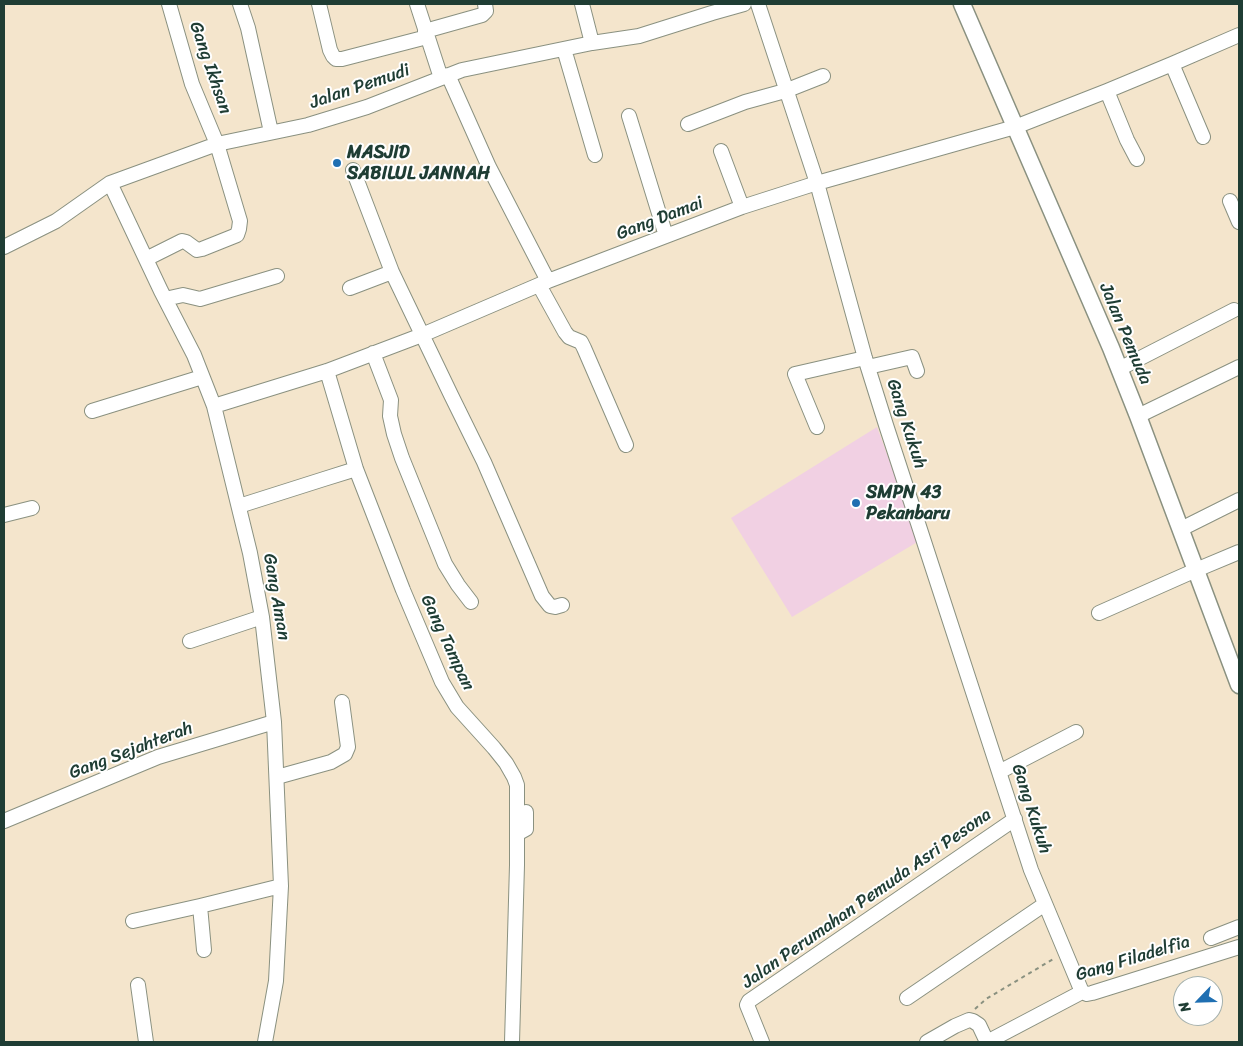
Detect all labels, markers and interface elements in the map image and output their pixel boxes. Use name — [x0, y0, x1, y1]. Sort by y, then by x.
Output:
street label: Gang Ikhsan — [184, 19, 236, 117]
street label: Jalan Pemudi — [307, 60, 413, 114]
place label: MASJID SABILUL JANNAH — [347, 142, 490, 184]
marker: MASJID SABILUL JANNAH — [331, 157, 343, 169]
street label: Gang Damai — [613, 193, 707, 245]
street label: Jalan Pemuda — [1094, 280, 1156, 388]
street label: Gang Kukuh — [881, 376, 931, 472]
place label: SMPN 43 Pekanbaru — [866, 482, 950, 524]
marker: SMPN 43 Pekanbaru — [850, 497, 862, 509]
street label: Gang Aman — [258, 552, 294, 642]
street label: Gang Tampan — [415, 592, 479, 694]
street label: Gang Sejahterah — [66, 718, 196, 784]
street label: Gang Kukuh — [1006, 761, 1056, 857]
street label: Jalan Perumahan Pemuda Asri Pesona — [738, 804, 996, 994]
street label: Gang Filadelfia — [1073, 931, 1193, 987]
north arrow — [1173, 976, 1223, 1026]
text: N — [1171, 997, 1198, 1016]

